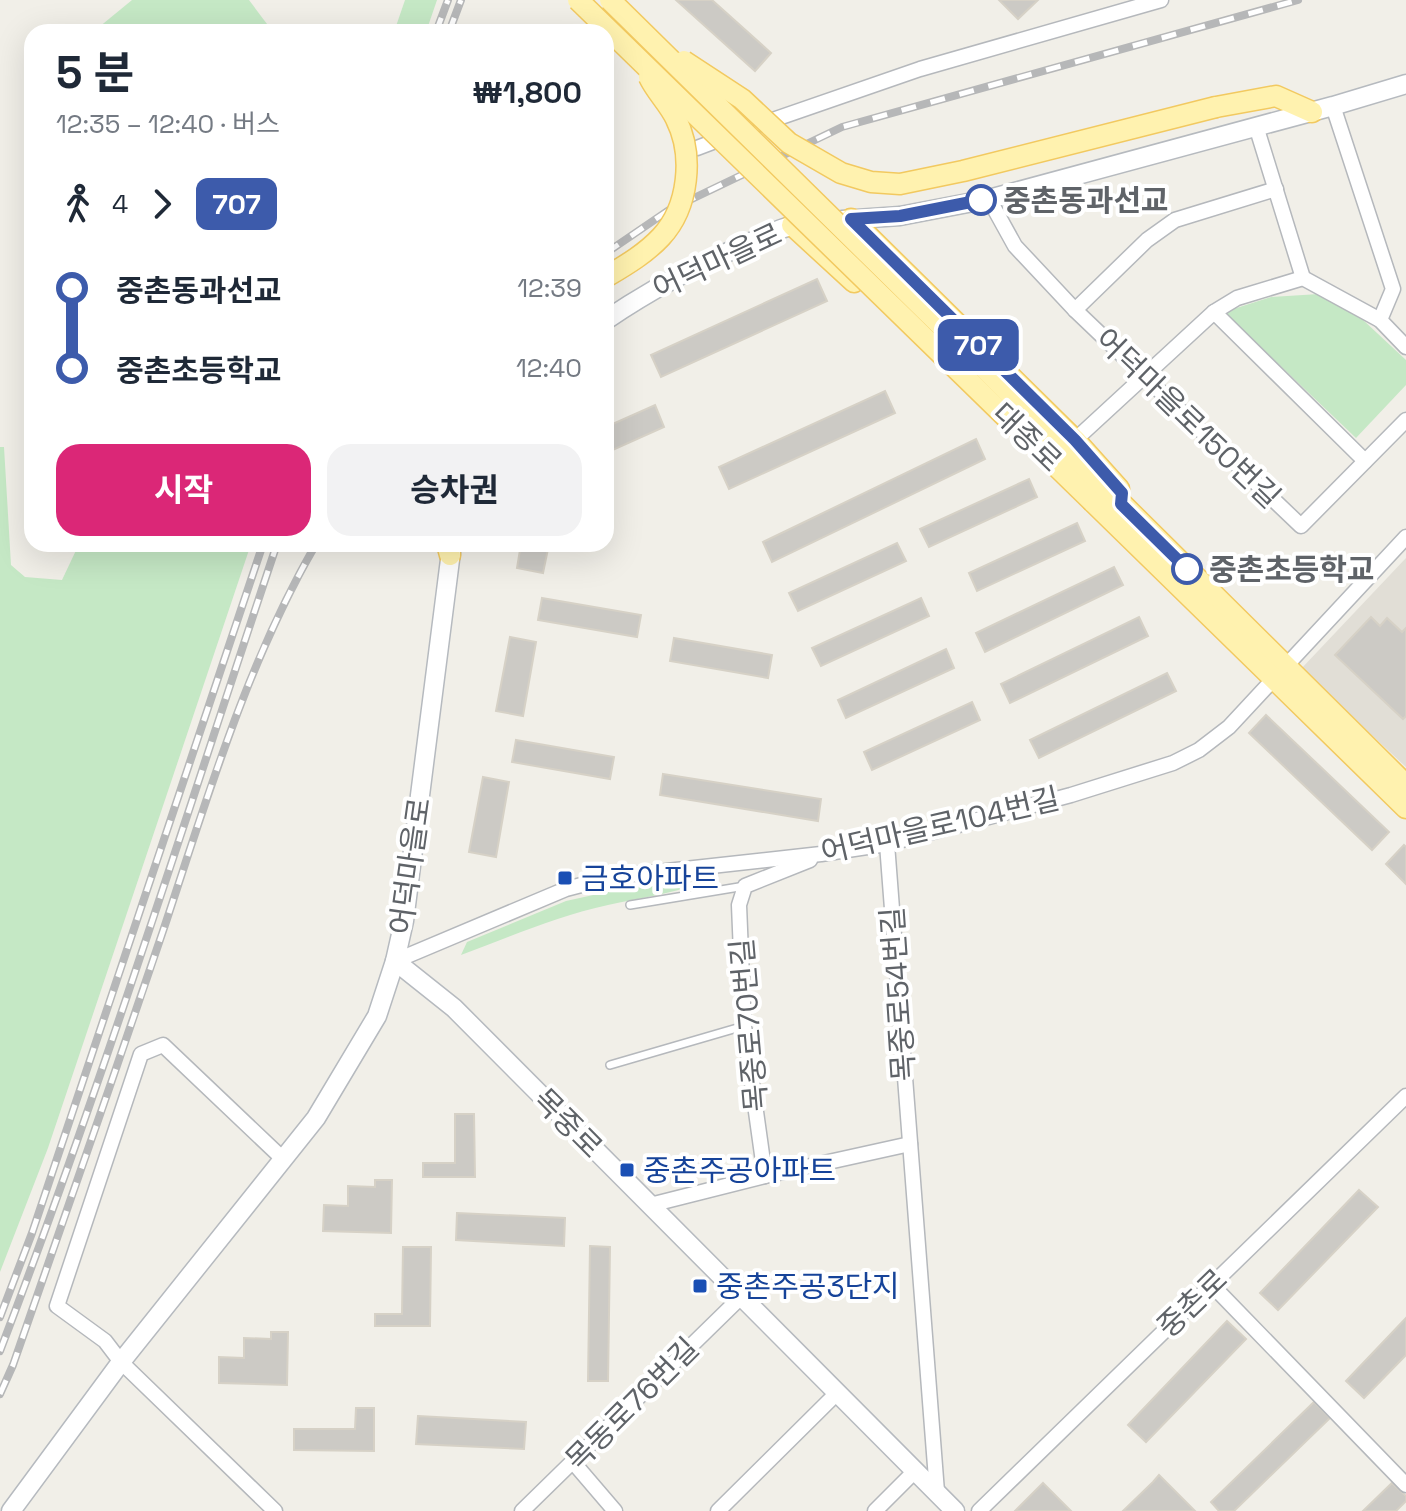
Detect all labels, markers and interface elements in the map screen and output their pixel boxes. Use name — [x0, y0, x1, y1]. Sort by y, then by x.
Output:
text: 5 분 — [56, 45, 134, 101]
text: ₩1,800 — [472, 73, 582, 112]
text: 12:35 – 12:40 · 버스 — [56, 107, 280, 141]
place label: 중촌동과선교 — [1003, 181, 1169, 220]
icon: walk — [56, 182, 100, 226]
icon: forward — [140, 182, 184, 226]
marker: 중촌동과선교 — [966, 185, 996, 215]
text: 707 — [212, 186, 261, 222]
text: 4 — [112, 187, 128, 221]
street label: 어덕마을로 — [646, 214, 788, 308]
text: 중촌동과선교 — [116, 271, 282, 310]
text: 12:39 — [517, 271, 582, 305]
line badge: 707 — [932, 319, 1024, 371]
street label: 어덕마을로150번길 — [1087, 320, 1289, 516]
text: 707 — [954, 327, 1002, 363]
text: 중촌초등학교 — [116, 351, 282, 390]
text: 12:40 — [516, 351, 582, 385]
street label: 대종로 — [984, 394, 1070, 480]
button: 시작 — [56, 444, 311, 536]
button: 승차권 — [327, 444, 582, 536]
place label: 중촌초등학교 — [1209, 550, 1375, 589]
marker: 중촌초등학교 — [1172, 554, 1202, 584]
street label: 어덕마을로104번길 — [817, 779, 1063, 871]
street label: 어덕마을로 — [381, 795, 439, 937]
place label: 금호아파트 — [581, 859, 719, 898]
marker: 금호아파트 — [556, 869, 574, 887]
street label: 목중로54번길 — [872, 905, 924, 1083]
street label: 목중로70번길 — [722, 937, 776, 1113]
street label: 목중로 — [525, 1080, 611, 1166]
place label: 중촌주공아파트 — [643, 1151, 836, 1190]
marker: 중촌주공아파트 — [618, 1161, 636, 1179]
street label: 중촌로 — [1149, 1260, 1235, 1346]
place label: 중촌주공3단지 — [716, 1267, 900, 1306]
marker: 중촌주공3단지 — [691, 1277, 709, 1295]
street label: 목동로76번길 — [557, 1329, 707, 1479]

